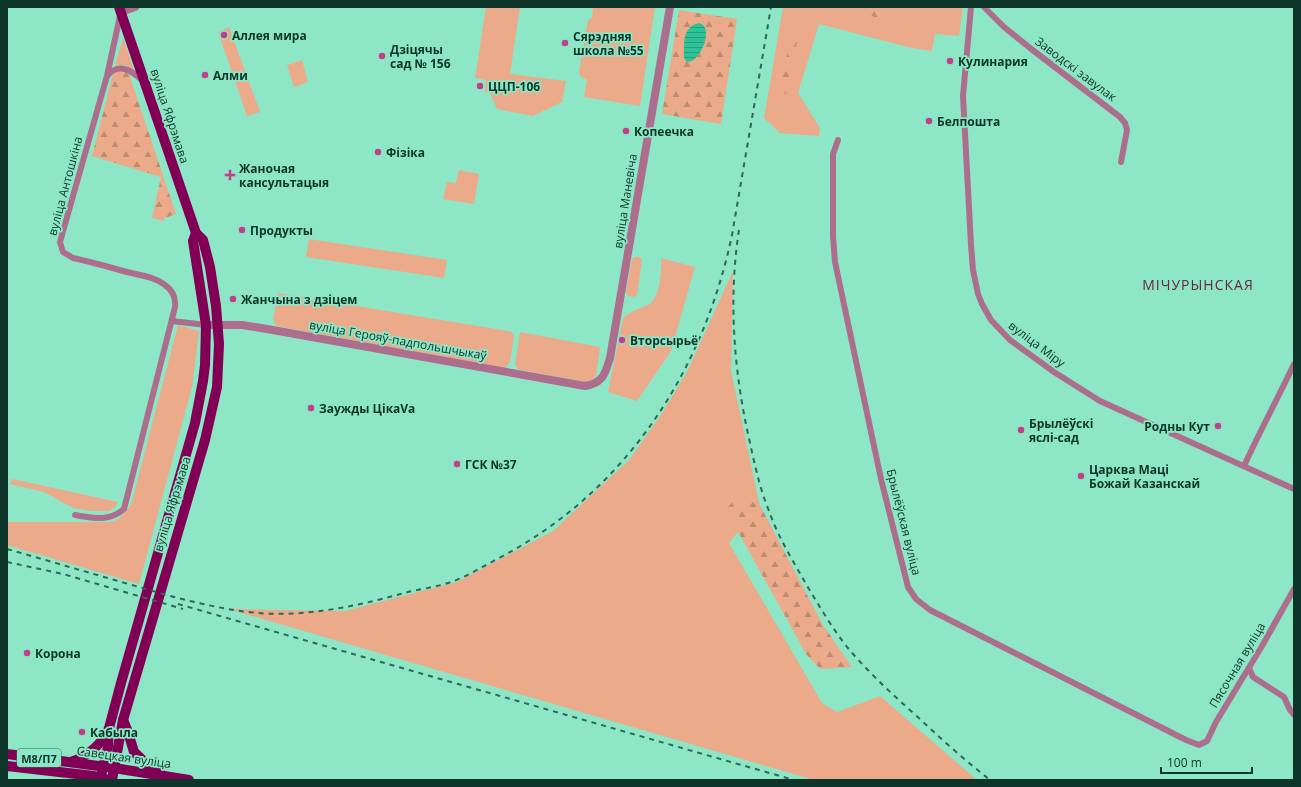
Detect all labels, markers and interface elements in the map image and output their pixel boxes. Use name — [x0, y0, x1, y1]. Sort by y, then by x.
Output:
place label: Аллея мира — [232, 27, 307, 44]
place label: Сярэдняя школа №55 — [573, 28, 644, 59]
marker: Аллея мира — [219, 30, 229, 40]
street label: Заводскі завулак — [1032, 33, 1121, 106]
marker: Сярэдняя школа №55 — [560, 38, 570, 48]
place label: Дзіцячы сад № 156 — [390, 41, 451, 72]
marker: Дзіцячы сад № 156 — [377, 51, 387, 61]
place label: Кулинария — [958, 53, 1028, 70]
marker: Кулинария — [945, 56, 955, 66]
street label: вуліца Яфрэмава — [147, 67, 193, 165]
place label: Алми — [213, 67, 248, 84]
marker: Алми — [200, 70, 210, 80]
place label: ЦЦП-106 — [488, 78, 540, 95]
marker: ЦЦП-106 — [475, 81, 485, 91]
place label: Белпошта — [937, 113, 1000, 130]
marker: Белпошта — [924, 116, 934, 126]
place label: Копеечка — [634, 123, 694, 140]
marker: Копеечка — [621, 126, 631, 136]
street label: вуліца Антошкіна — [44, 134, 86, 238]
place label: Фізіка — [386, 144, 425, 161]
marker: Фізіка — [373, 147, 383, 157]
street label: вуліца Маневіча — [609, 152, 641, 250]
place label: Жаночая кансультацыя — [239, 160, 329, 191]
marker: Жаночая кансультацыя — [224, 169, 236, 181]
place label: Продукты — [250, 222, 313, 239]
marker: Продукты — [237, 225, 247, 235]
district label: МІЧУРЫНСКАЯ — [1142, 275, 1254, 294]
place label: Жанчына з дзіцем — [241, 291, 357, 308]
marker: Жанчына з дзіцем — [228, 294, 238, 304]
street label: вуліца Герояў-падпольшчыкаў — [308, 316, 489, 364]
street label: вуліца Міру — [1005, 317, 1070, 372]
place label: Вторсырьё — [630, 332, 698, 349]
marker: Вторсырьё — [617, 335, 627, 345]
place label: Заужды ЦікаVа — [319, 400, 415, 417]
marker: Заужды ЦікаVа — [306, 403, 316, 413]
place label: Брылёўскі яслі-сад — [1029, 415, 1093, 446]
place label: Родны Кут — [1144, 418, 1210, 435]
marker: Родны Кут — [1213, 421, 1223, 431]
marker: Брылёўскі яслі-сад — [1016, 425, 1026, 435]
street label: вуліца Яфрэмава — [149, 454, 195, 554]
place label: ГСК №37 — [465, 456, 517, 473]
marker: ГСК №37 — [452, 459, 462, 469]
place label: Царква Маці Божай Казанскай — [1089, 461, 1200, 492]
street label: Брылёўская вуліца — [883, 467, 925, 577]
marker: Царква Маці Божай Казанскай — [1076, 471, 1086, 481]
street label: Пясочная вуліца — [1205, 619, 1269, 711]
place label: Корона — [35, 645, 81, 662]
marker: Корона — [22, 648, 32, 658]
place label: Кабыла — [90, 724, 138, 741]
marker: Кабыла — [77, 727, 87, 737]
street label: Савецкая вуліца — [76, 742, 172, 772]
road number: М8/П7 — [17, 749, 61, 767]
scale bar — [1161, 749, 1252, 775]
text: 100 m — [1167, 754, 1202, 771]

